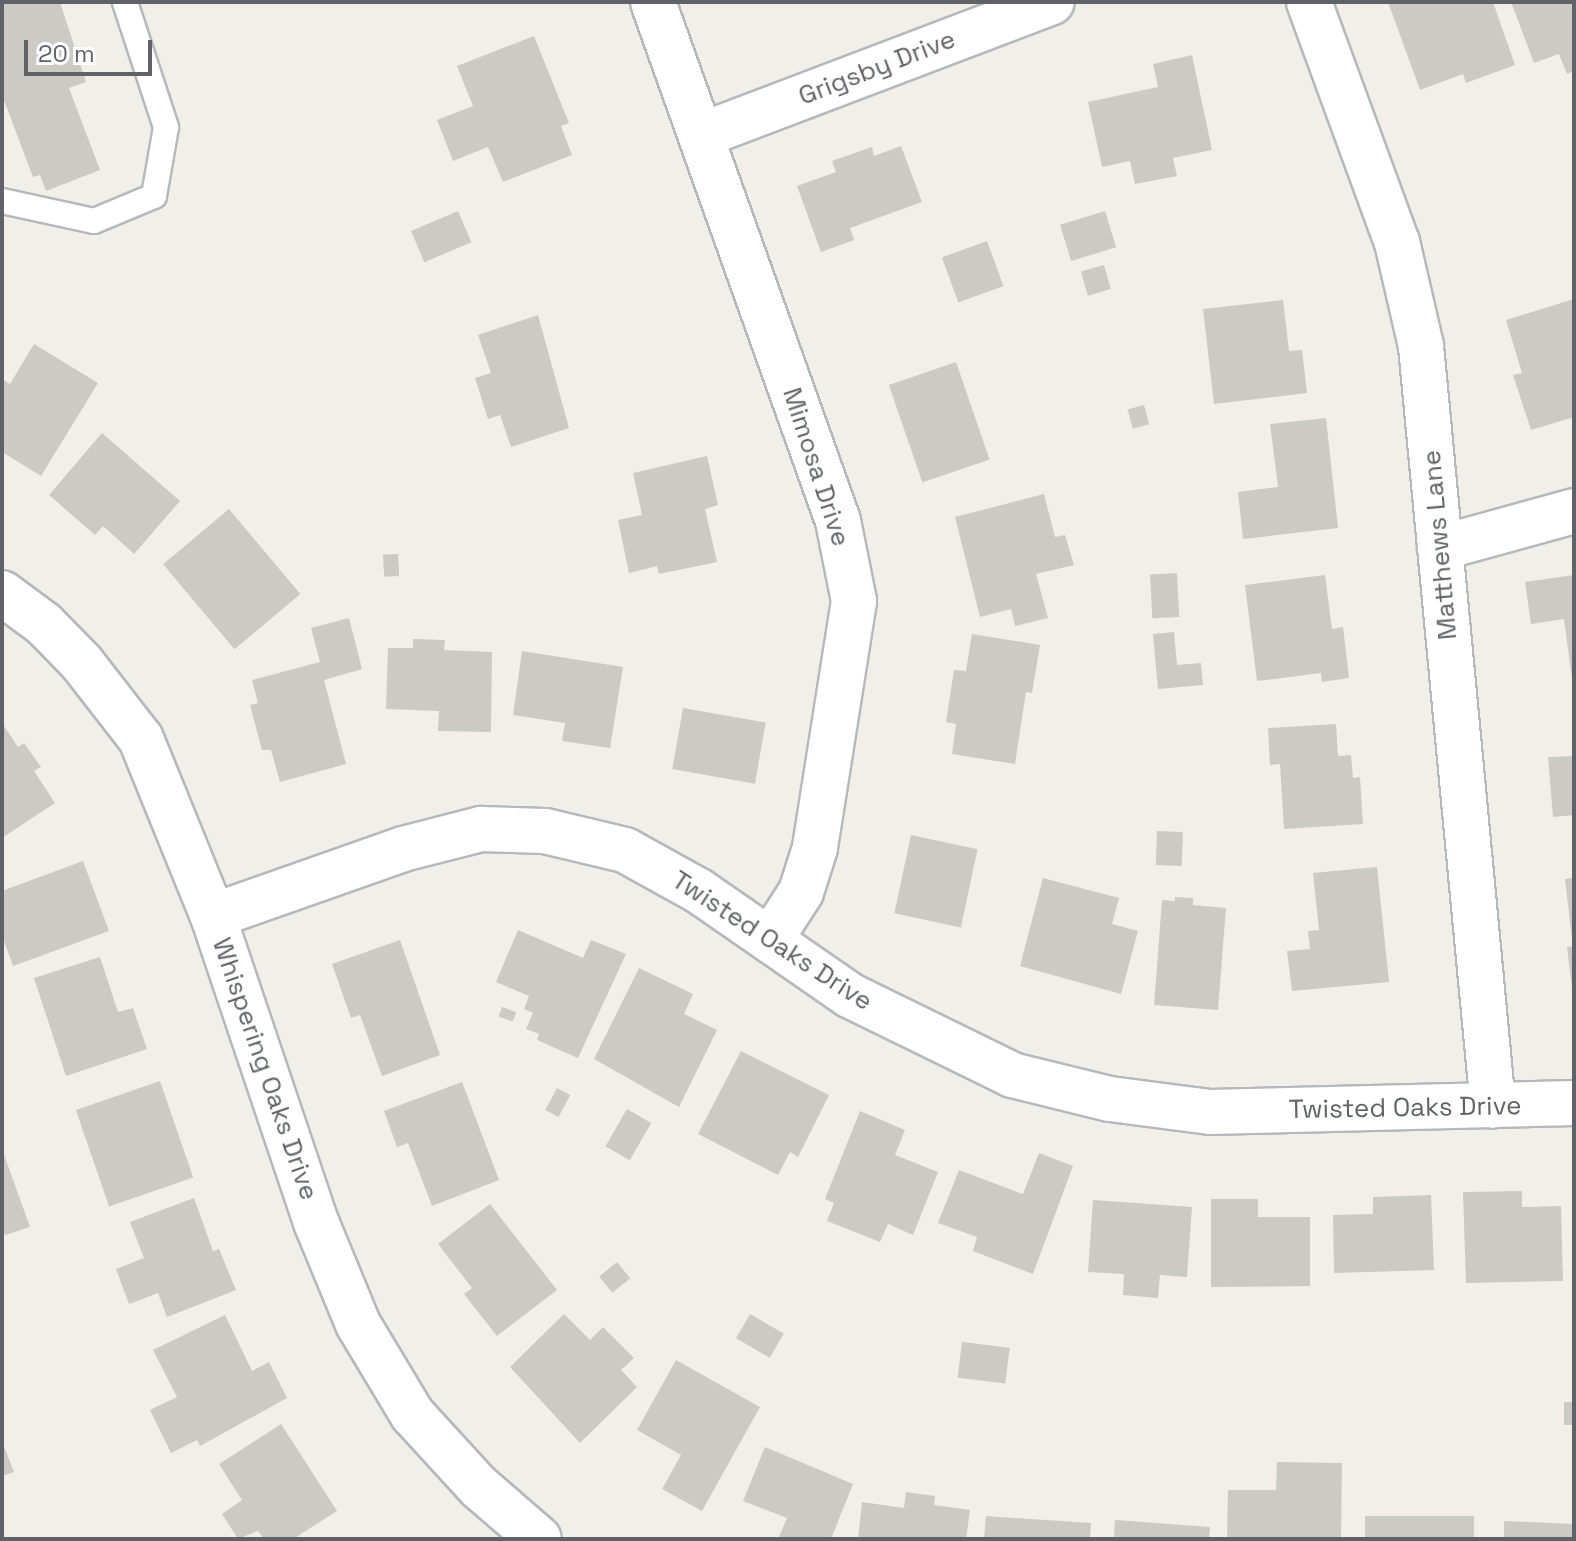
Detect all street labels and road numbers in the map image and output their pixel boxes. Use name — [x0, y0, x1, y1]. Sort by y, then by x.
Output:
street label: Grigsby Drive — [794, 24, 960, 112]
street label: Mimosa Drive — [776, 384, 856, 550]
street label: Matthews Lane — [1416, 449, 1464, 641]
street label: Twisted Oaks Drive — [666, 864, 878, 1018]
street label: Whispering Oaks Drive — [205, 934, 325, 1204]
street label: Twisted Oaks Drive — [1288, 1090, 1522, 1126]

